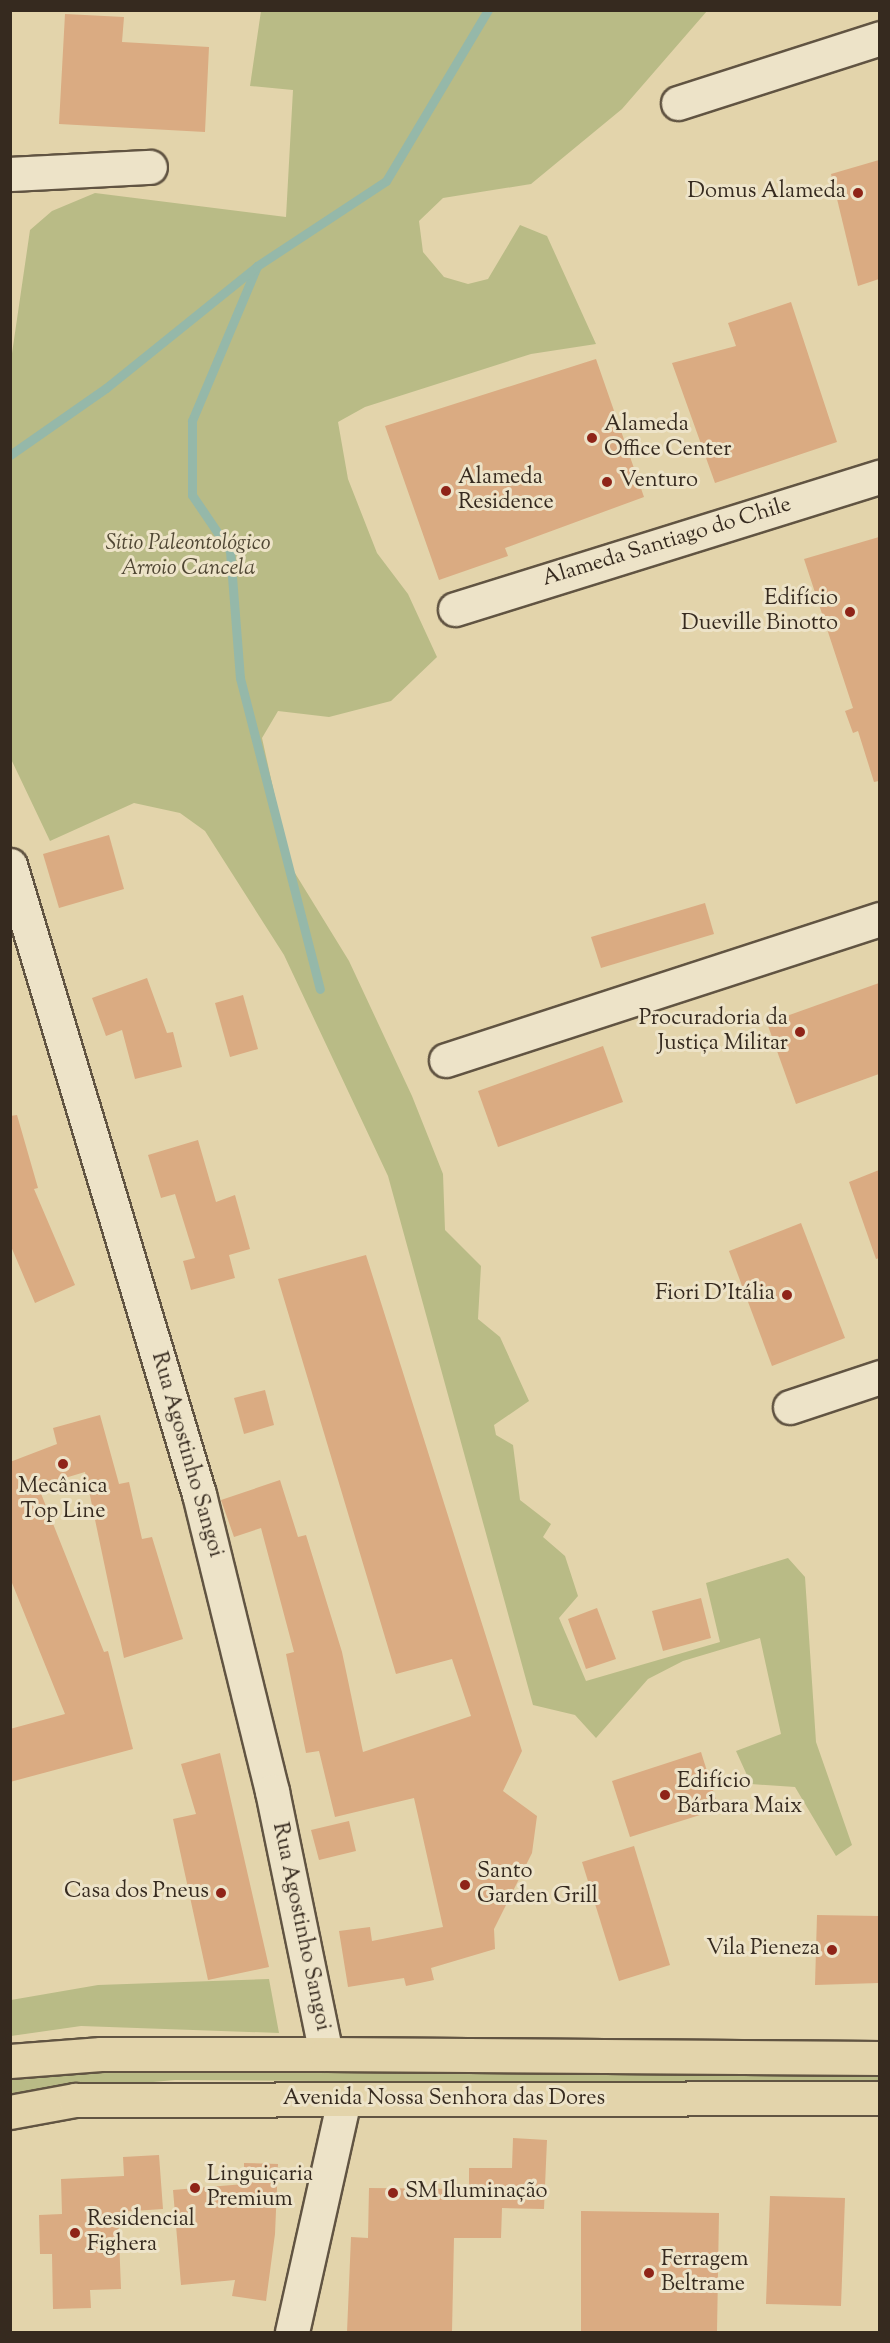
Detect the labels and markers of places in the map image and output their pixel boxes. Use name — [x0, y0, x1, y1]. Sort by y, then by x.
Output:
place label: Domus Alameda — [688, 180, 846, 206]
marker: Domus Alameda — [851, 186, 865, 200]
place label: Alameda Office Center — [604, 412, 732, 464]
marker: Alameda Office Center — [585, 431, 599, 445]
place label: Alameda Residence — [458, 465, 554, 516]
place label: Venturo — [619, 469, 698, 495]
marker: Venturo — [600, 475, 614, 489]
marker: Alameda Residence — [439, 484, 453, 498]
place label: Edifício Dueville Binotto — [681, 586, 838, 638]
marker: Edifício Dueville Binotto — [843, 605, 857, 619]
place label: Procuradoria da Justiça Militar — [639, 1006, 788, 1058]
marker: Procuradoria da Justiça Militar — [793, 1025, 807, 1039]
place label: Fiori D'Itália — [655, 1282, 775, 1308]
marker: Fiori D'Itália — [780, 1288, 794, 1302]
marker: Mecânica Top Line — [56, 1457, 70, 1471]
place label: Mecânica Top Line — [18, 1474, 108, 1526]
place label: Edifício Bárbara Maix — [677, 1769, 802, 1820]
marker: Edifício Bárbara Maix — [658, 1788, 672, 1802]
place label: Santo Garden Grill — [477, 1859, 598, 1910]
marker: Santo Garden Grill — [458, 1878, 472, 1892]
place label: Casa dos Pneus — [64, 1880, 209, 1906]
marker: Casa dos Pneus — [214, 1886, 228, 1900]
place label: Vila Pieneza — [706, 1937, 820, 1963]
marker: Vila Pieneza — [825, 1943, 839, 1957]
place label: Linguiçaria Premium — [207, 2162, 313, 2214]
place label: SM Iluminação — [405, 2180, 548, 2206]
marker: Linguiçaria Premium — [188, 2181, 202, 2195]
marker: SM Iluminação — [386, 2186, 400, 2200]
place label: Residencial Fighera — [87, 2207, 195, 2258]
marker: Residencial Fighera — [68, 2226, 82, 2240]
place label: Ferragem Beltrame — [661, 2247, 749, 2298]
marker: Ferragem Beltrame — [642, 2266, 656, 2280]

